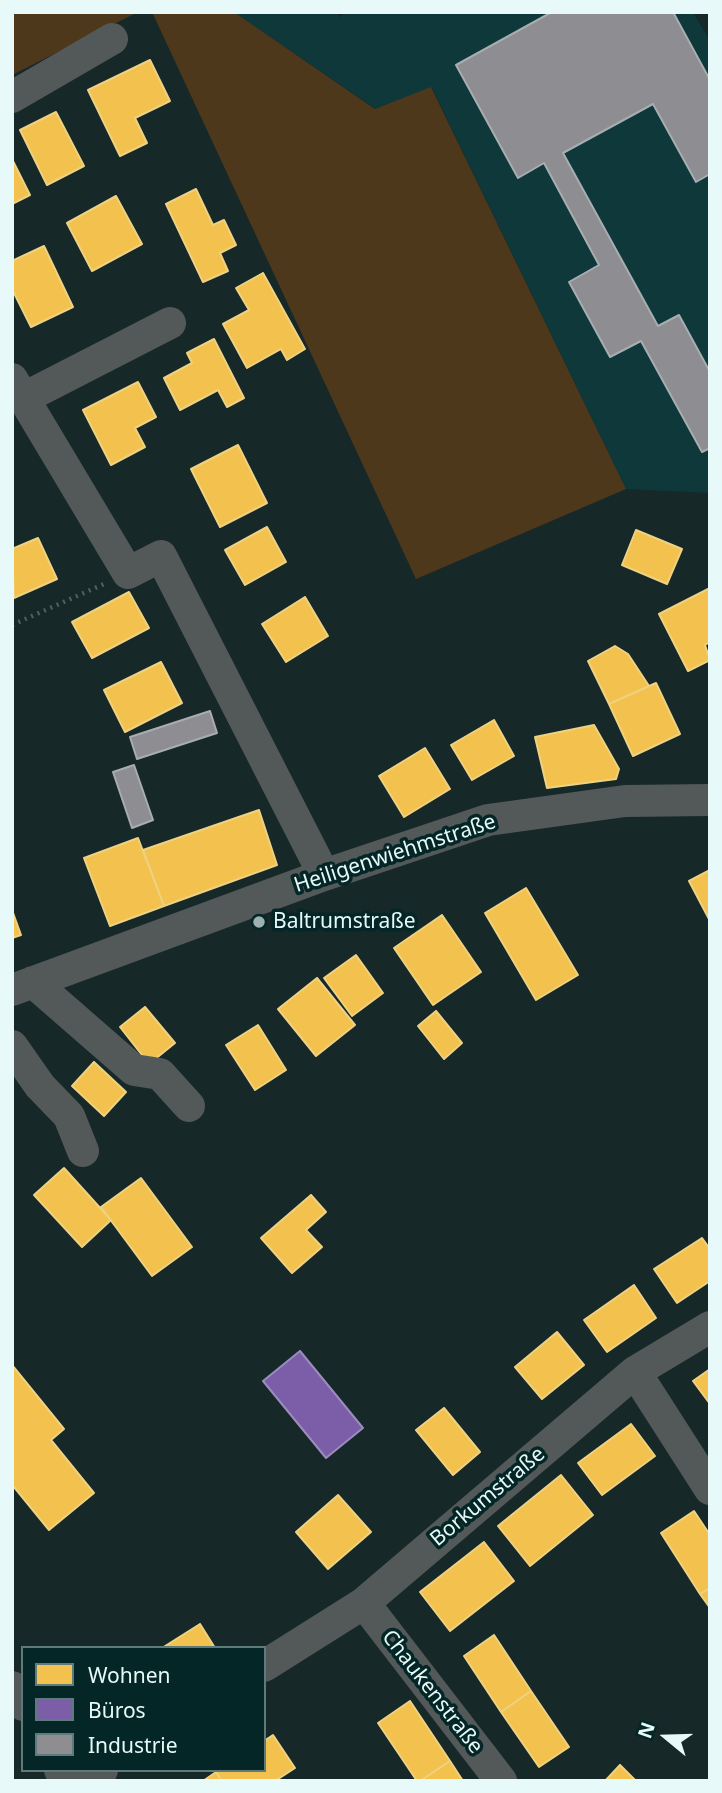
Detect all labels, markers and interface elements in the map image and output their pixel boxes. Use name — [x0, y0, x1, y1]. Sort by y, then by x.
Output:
street label: Heiligenwiehmstraße — [291, 809, 499, 899]
place label: Baltrumstraße — [273, 909, 415, 935]
marker: Baltrumstraße — [251, 914, 267, 930]
street label: Borkumstraße — [426, 1442, 550, 1552]
street label: Chaukenstraße — [376, 1625, 488, 1759]
legend — [21, 1646, 266, 1772]
text: Wohnen — [88, 1661, 171, 1689]
text: Büros — [88, 1696, 146, 1724]
north arrow — [631, 1702, 701, 1772]
text: N — [631, 1719, 661, 1742]
text: Industrie — [88, 1731, 178, 1759]

